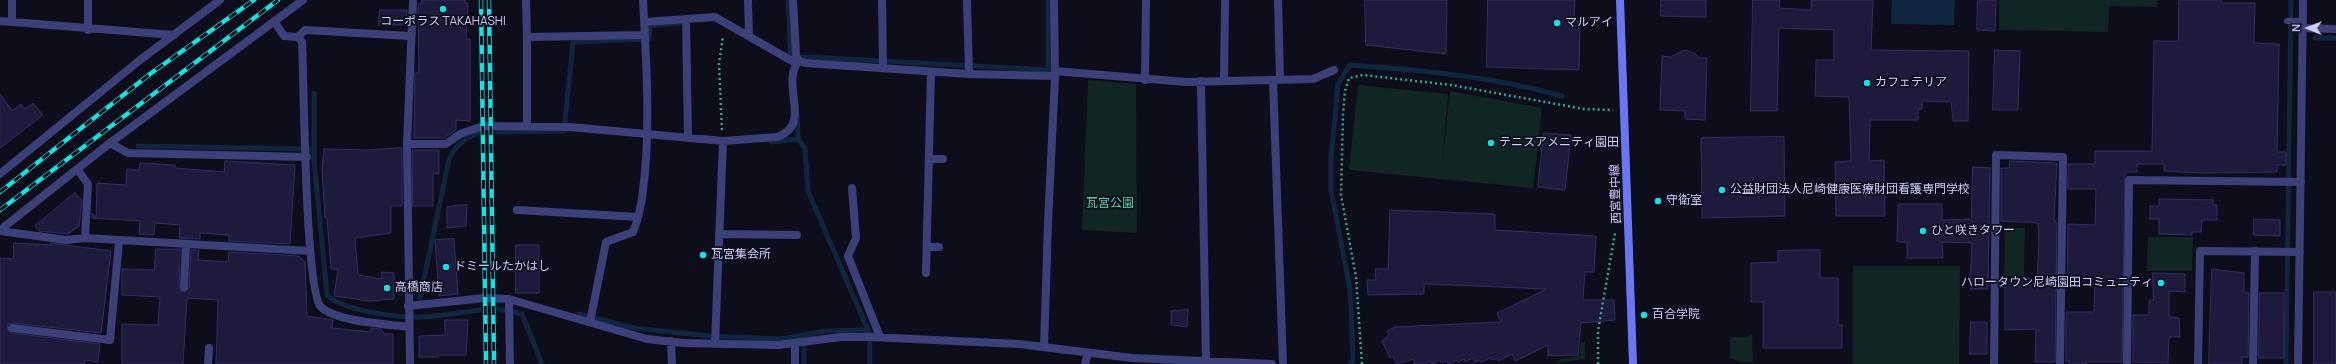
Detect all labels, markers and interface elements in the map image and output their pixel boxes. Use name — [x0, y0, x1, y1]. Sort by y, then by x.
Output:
marker: コーポラス TAKAHASHI — [438, 4, 448, 14]
north arrow — [2288, 8, 2328, 48]
place label: コーポラス TAKAHASHI — [380, 15, 506, 29]
place label: マルアイ — [1565, 16, 1613, 30]
marker: マルアイ — [1552, 18, 1562, 28]
text: N — [2288, 24, 2303, 32]
place label: カフェテリア — [1875, 76, 1947, 90]
marker: カフェテリア — [1862, 78, 1872, 88]
place label: テニスアメニティ園田 — [1499, 136, 1619, 150]
marker: テニスアメニティ園田 — [1486, 138, 1496, 148]
street label: 西宮豊中線 — [1608, 164, 1624, 224]
place label: 公益財団法人尼崎健康医療財団看護専門学校 — [1730, 183, 1970, 197]
marker: 公益財団法人尼崎健康医療財団看護専門学校 — [1717, 185, 1727, 195]
place label: 守衛室 — [1666, 194, 1702, 208]
marker: 守衛室 — [1653, 196, 1663, 206]
park label: 瓦宮公園 — [1086, 197, 1134, 211]
place label: ひと咲きタワー — [1931, 224, 2015, 238]
marker: ひと咲きタワー — [1918, 226, 1928, 236]
place label: 瓦宮集会所 — [711, 248, 771, 262]
marker: 瓦宮集会所 — [698, 250, 708, 260]
place label: ドミールたかはし — [454, 260, 550, 274]
marker: ドミールたかはし — [441, 262, 451, 272]
place label: ハロータウン尼崎園田コミュニティ — [1961, 276, 2153, 290]
marker: ハロータウン尼崎園田コミュニティ — [2156, 278, 2166, 288]
place label: 高橋商店 — [395, 281, 443, 295]
marker: 高橋商店 — [382, 283, 392, 293]
place label: 百合学院 — [1652, 308, 1700, 322]
marker: 百合学院 — [1639, 310, 1649, 320]

